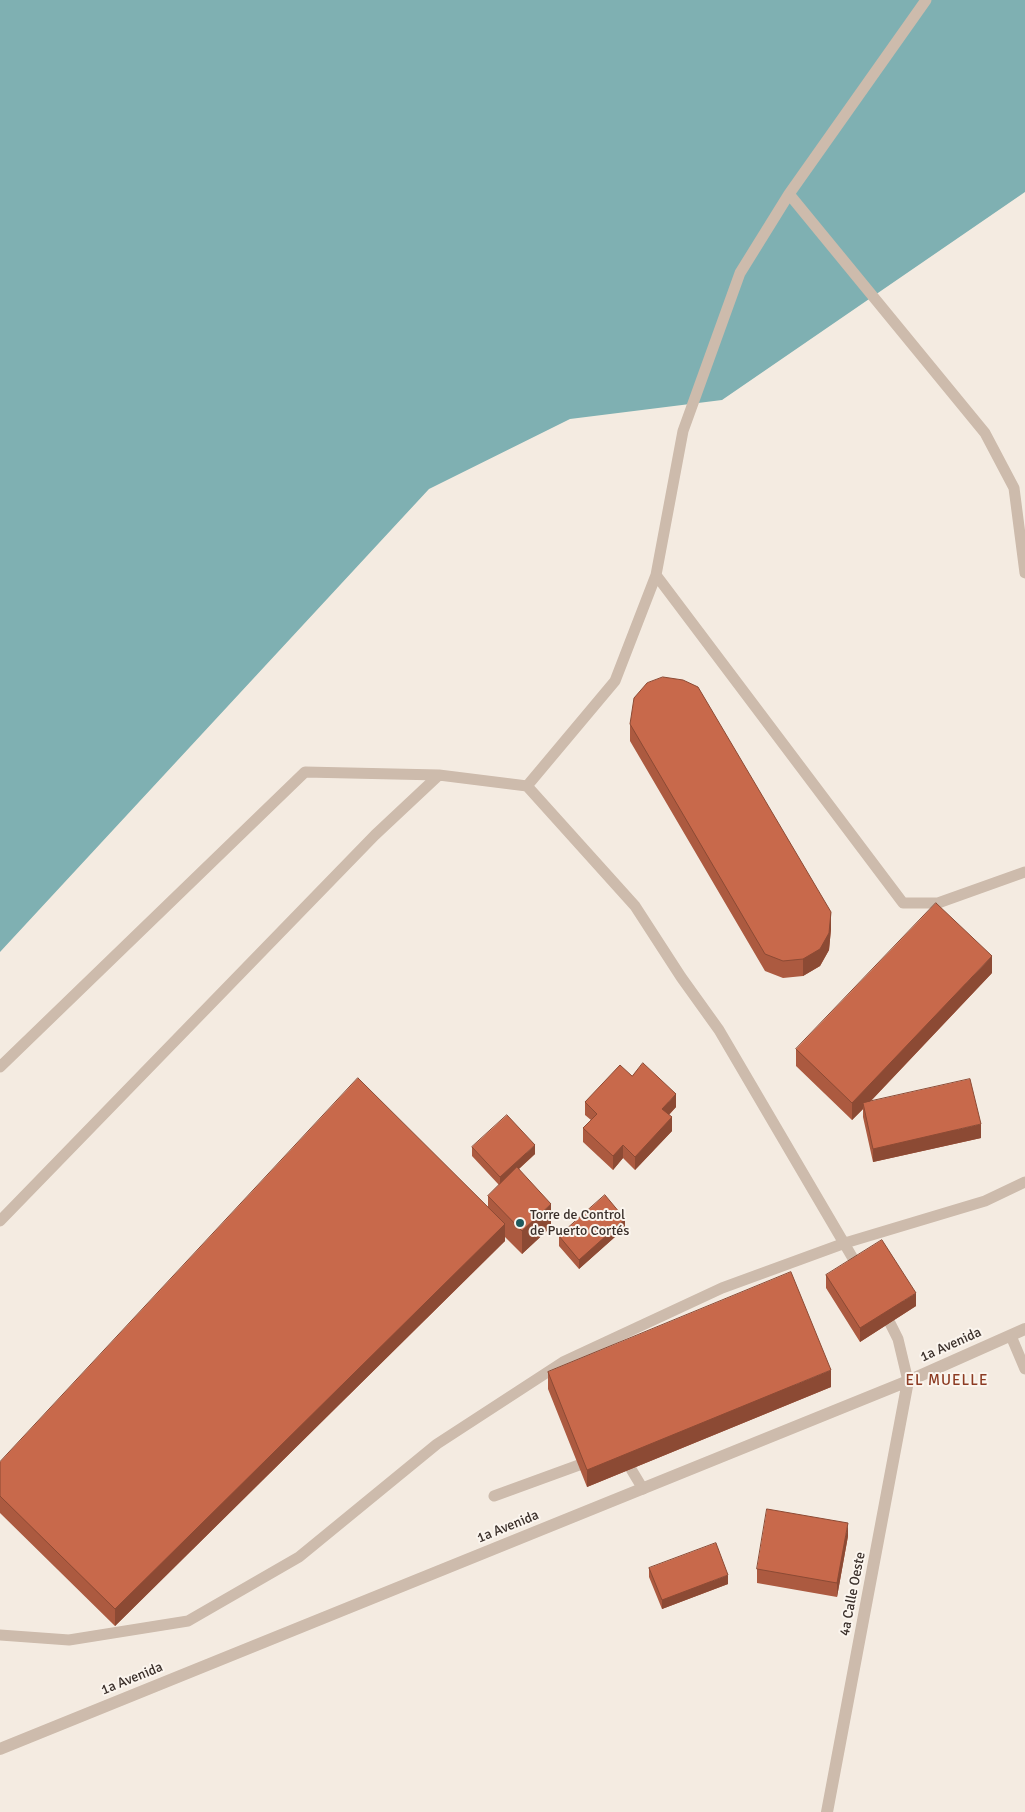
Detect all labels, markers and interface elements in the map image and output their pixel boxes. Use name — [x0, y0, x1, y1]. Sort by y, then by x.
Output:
place label: Torre de Control de Puerto Cortés — [530, 1207, 629, 1240]
marker: Torre de Control de Puerto Cortés — [514, 1217, 526, 1229]
street label: 1a Avenida — [918, 1324, 984, 1366]
district label: EL MUELLE — [904, 1372, 990, 1390]
street label: 1a Avenida — [475, 1507, 541, 1547]
street label: 4a Calle Oeste — [837, 1551, 869, 1637]
street label: 1a Avenida — [99, 1659, 165, 1699]

